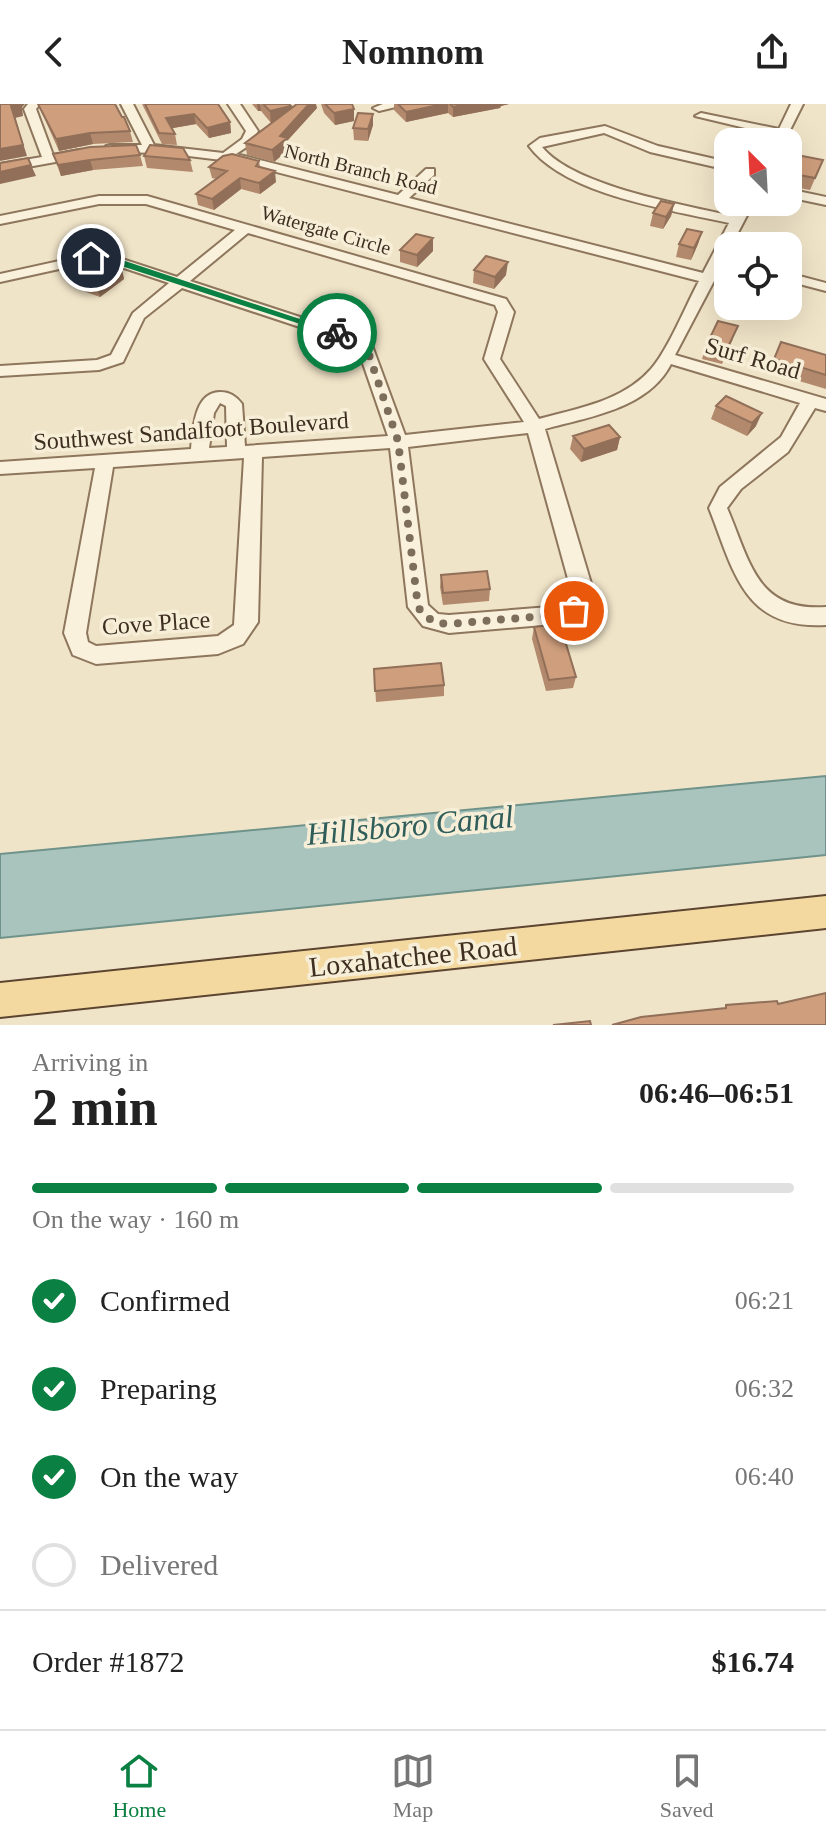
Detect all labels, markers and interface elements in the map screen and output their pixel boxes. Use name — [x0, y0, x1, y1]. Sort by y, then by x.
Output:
icon: back — [32, 30, 76, 74]
icon: share — [750, 30, 794, 74]
text: Nomnom — [342, 32, 484, 72]
north arrow — [714, 128, 802, 216]
map controls — [714, 128, 802, 320]
street label: North Branch Road — [282, 139, 440, 199]
street label: Watergate Circle — [258, 201, 394, 260]
pin — [57, 224, 125, 292]
button: locate — [714, 232, 802, 320]
icon: home — [69, 236, 113, 280]
courier — [297, 293, 377, 373]
icon: bike — [315, 311, 359, 355]
street label: Surf Road — [702, 332, 804, 384]
street label: Southwest Sandalfoot Boulevard — [32, 407, 350, 455]
pin — [540, 577, 608, 645]
icon: bag — [552, 589, 596, 633]
street label: Cove Place — [101, 606, 211, 640]
water label: Hillsboro Canal — [304, 798, 515, 852]
street label: Loxahatchee Road — [307, 930, 519, 983]
text: Arriving in — [32, 1048, 148, 1077]
text: 06:46–06:51 — [639, 1076, 794, 1109]
text: 2 min — [32, 1079, 158, 1136]
text: On the way · 160 m — [32, 1205, 239, 1234]
icon: check — [32, 1279, 76, 1323]
text: Confirmed — [100, 1284, 230, 1317]
text: 06:21 — [735, 1286, 794, 1315]
icon: check — [32, 1367, 76, 1411]
text: Preparing — [100, 1372, 217, 1405]
text: 06:32 — [735, 1374, 794, 1403]
icon: check — [32, 1455, 76, 1499]
text: On the way — [100, 1460, 238, 1493]
text: 06:40 — [735, 1462, 794, 1491]
text: Delivered — [100, 1548, 218, 1581]
text: Order #1872 — [32, 1645, 184, 1678]
text: $16.74 — [712, 1645, 794, 1678]
tab: Home — [112, 1749, 166, 1823]
tab: Map — [391, 1749, 435, 1823]
tab: Saved — [660, 1749, 714, 1823]

